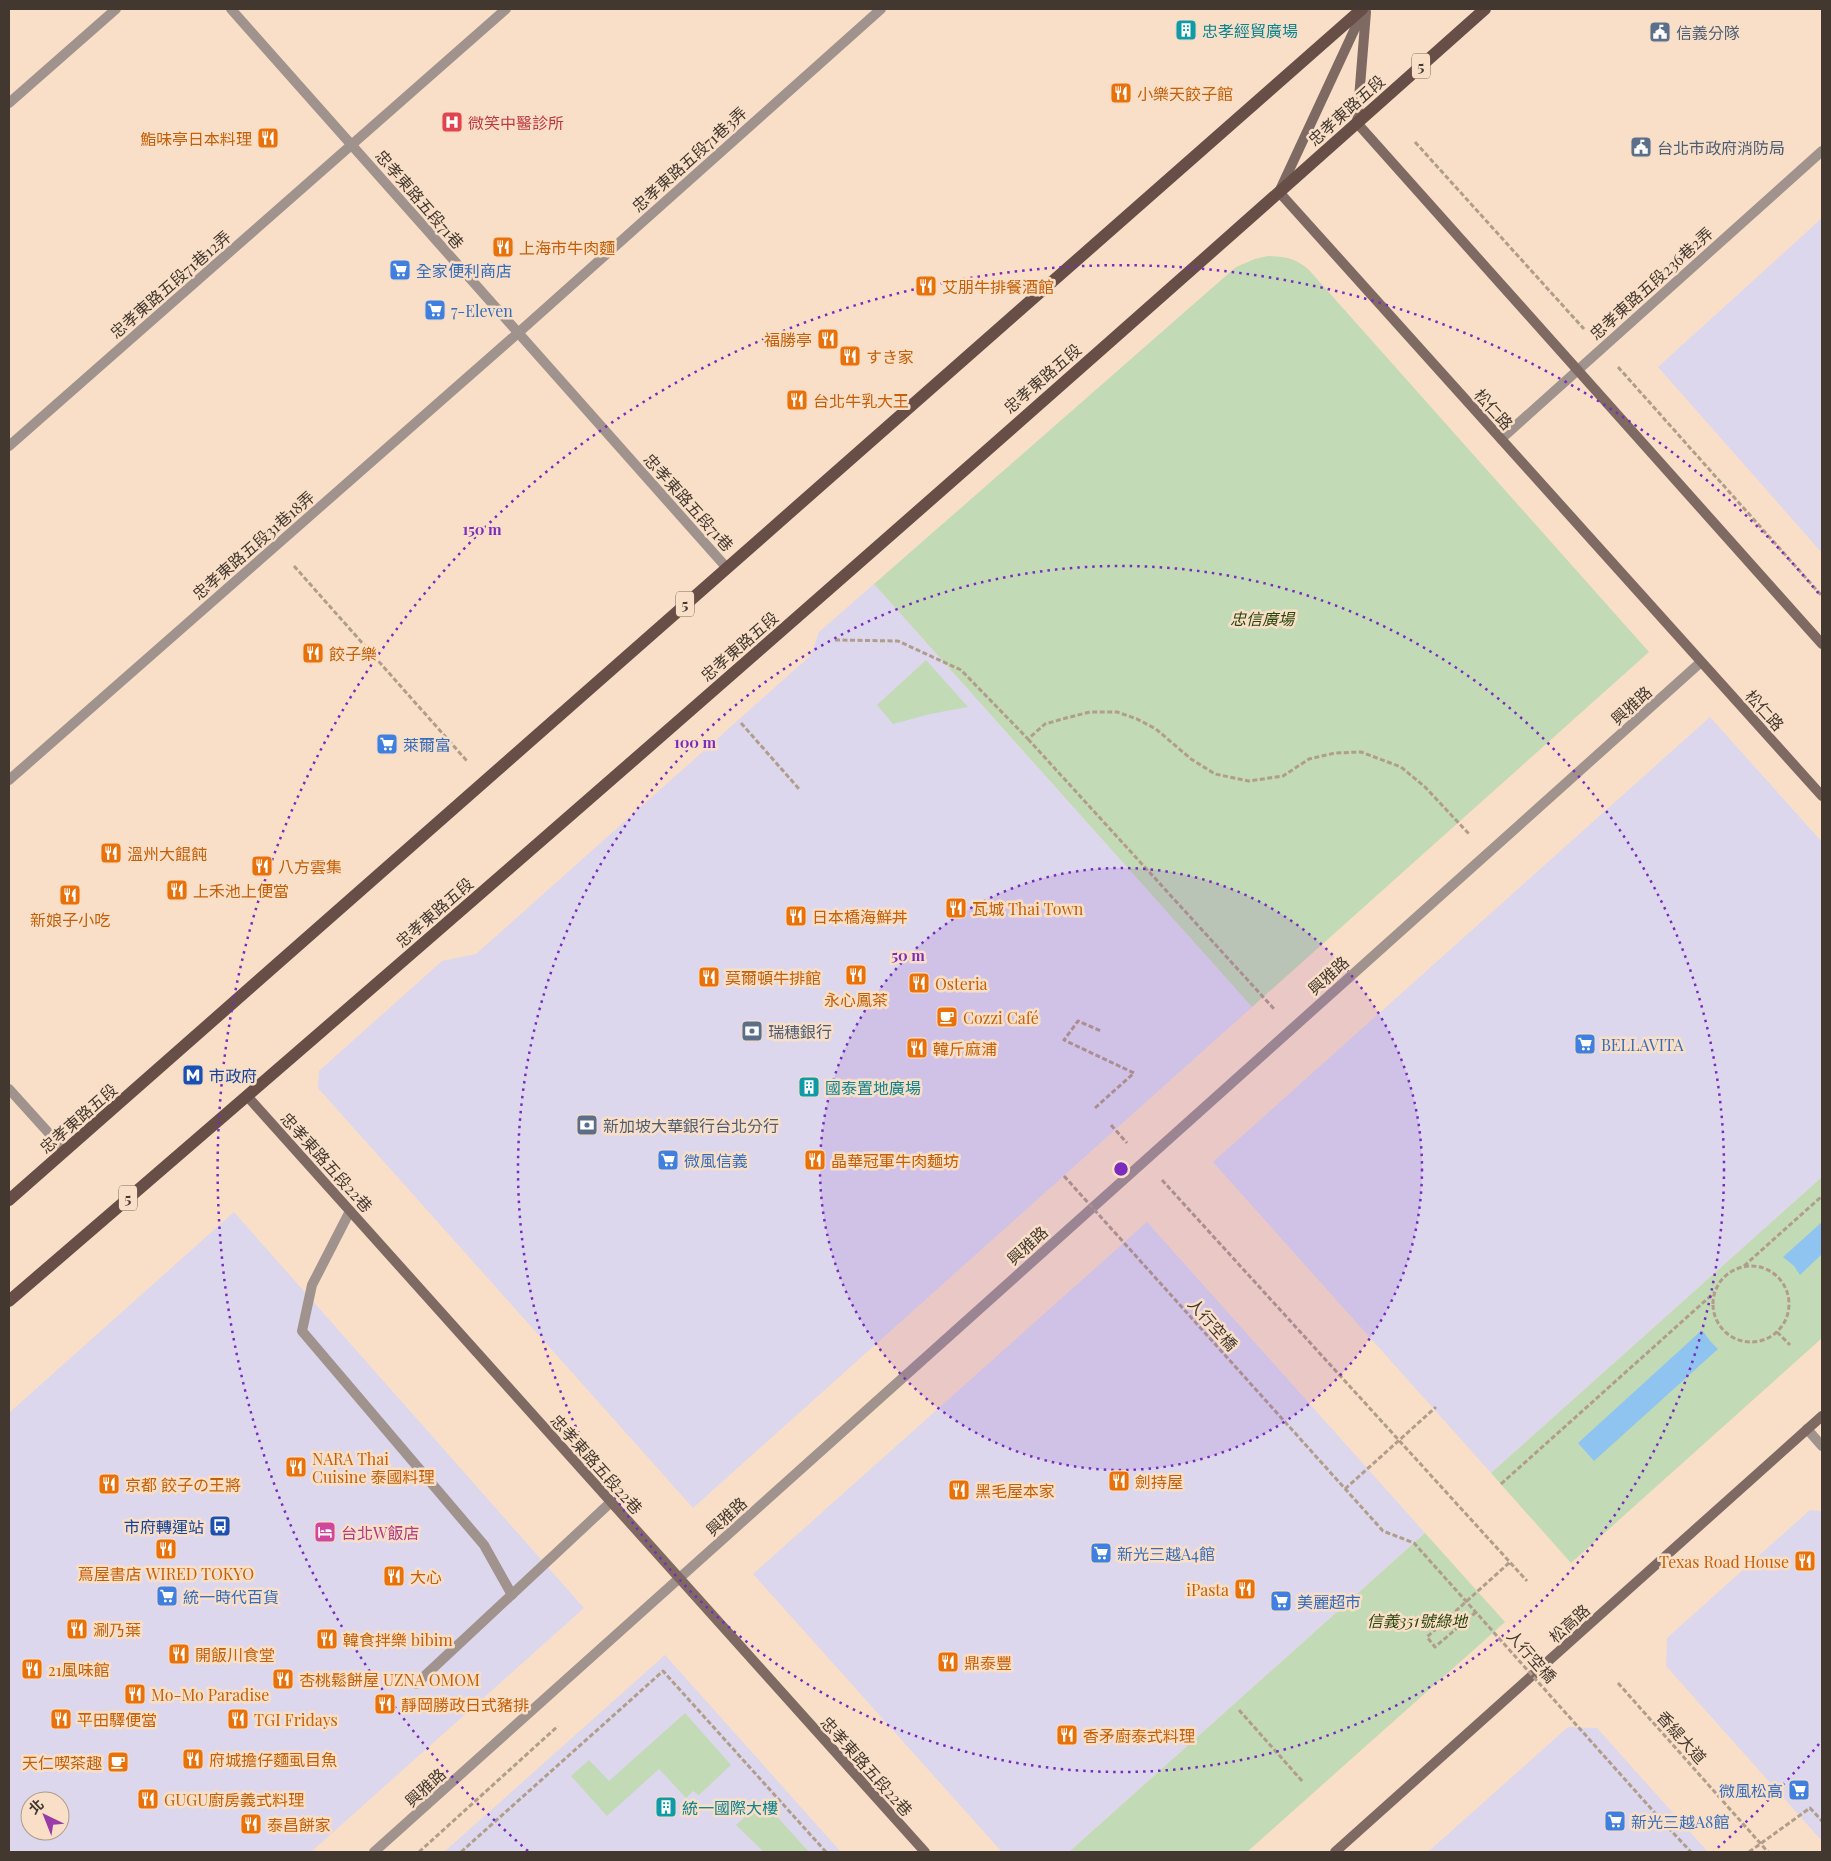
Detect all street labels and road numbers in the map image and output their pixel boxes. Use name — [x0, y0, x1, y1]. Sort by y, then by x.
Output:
road number: 5 — [1412, 54, 1430, 78]
street label: 忠孝東路五段 — [1303, 70, 1389, 150]
street label: 忠孝東路五段71巷3弄 — [627, 102, 751, 216]
street label: 忠孝東路五段71巷 — [371, 145, 469, 253]
street label: 忠孝東路五段236巷2弄 — [1585, 222, 1717, 344]
street label: 忠孝東路五段71巷12弄 — [105, 226, 235, 342]
street label: 忠孝東路五段 — [999, 339, 1085, 417]
street label: 松仁路 — [1470, 384, 1518, 434]
street label: 忠孝東路五段71巷 — [640, 449, 738, 555]
street label: 忠孝東路五段31巷18弄 — [187, 486, 319, 604]
road number: 5 — [676, 592, 694, 616]
street label: 忠孝東路五段 — [696, 607, 782, 685]
street label: 興雅路 — [1606, 681, 1656, 729]
street label: 松仁路 — [1741, 685, 1789, 735]
street label: 忠孝東路五段 — [391, 873, 477, 951]
street label: 興雅路 — [1303, 951, 1353, 999]
street label: 忠孝東路五段 — [35, 1079, 121, 1157]
street label: 忠孝東路五段22巷 — [277, 1108, 377, 1216]
road number: 5 — [119, 1186, 137, 1210]
street label: 興雅路 — [1002, 1221, 1052, 1269]
street label: 人行空橋 — [1184, 1293, 1242, 1355]
street label: 忠孝東路五段22巷 — [547, 1410, 647, 1518]
street label: 興雅路 — [701, 1492, 751, 1540]
street label: 松高路 — [1544, 1599, 1594, 1647]
street label: 人行空橋 — [1503, 1625, 1561, 1687]
street label: 香緹大道 — [1653, 1706, 1711, 1768]
street label: 忠孝東路五段22巷 — [817, 1712, 917, 1820]
street label: 興雅路 — [400, 1763, 450, 1811]

